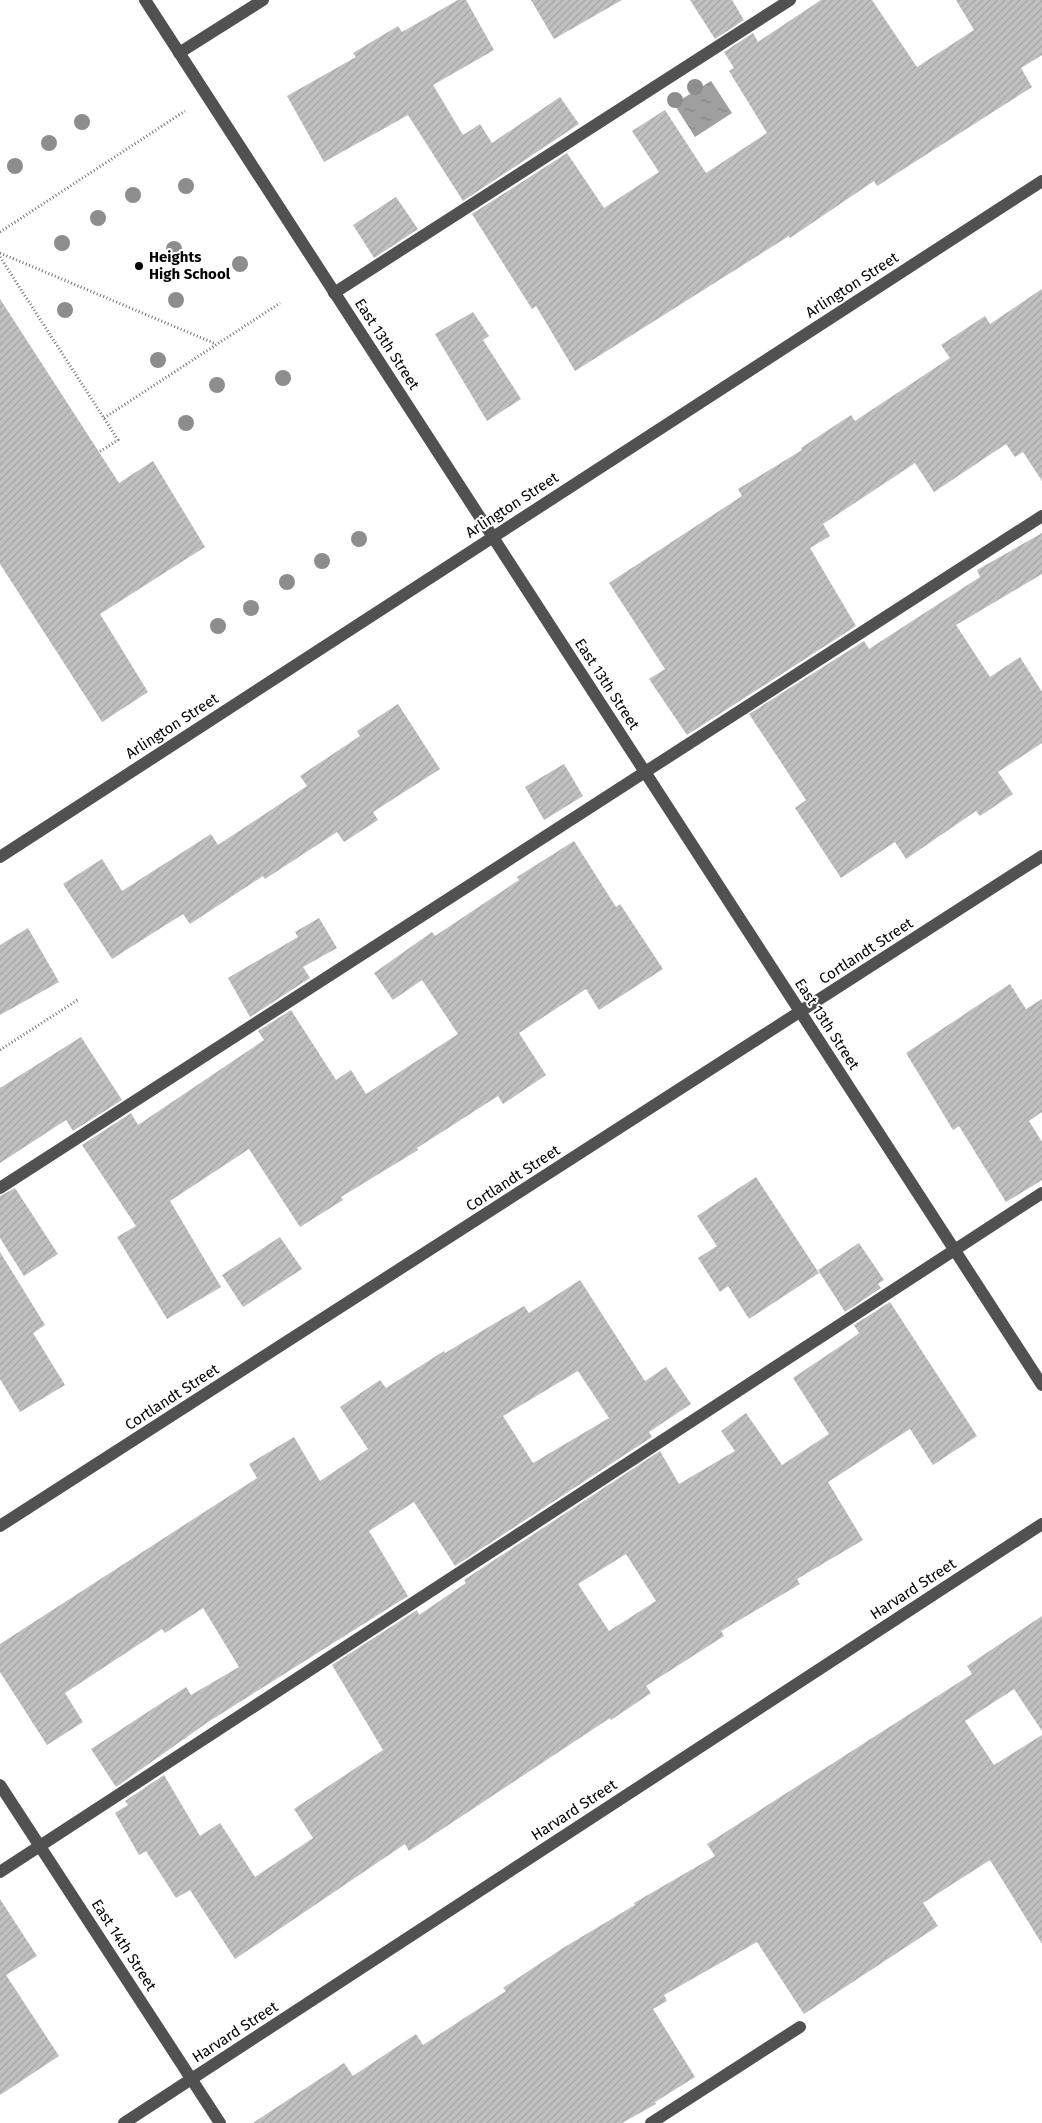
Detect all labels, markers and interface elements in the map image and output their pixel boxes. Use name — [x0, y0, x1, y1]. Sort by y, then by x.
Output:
place label: Heights High School — [149, 248, 231, 283]
street label: Arlington Street — [802, 248, 902, 322]
marker: Heights High School — [133, 260, 145, 272]
street label: East 13th Street — [351, 295, 423, 393]
street label: Arlington Street — [462, 468, 562, 542]
street label: East 13th Street — [571, 635, 643, 733]
street label: Arlington Street — [122, 689, 222, 763]
street label: Cortlandt Street — [816, 914, 917, 988]
street label: East 13th Street — [791, 975, 863, 1073]
street label: Cortlandt Street — [463, 1141, 564, 1215]
street label: Cortlandt Street — [122, 1360, 223, 1434]
street label: Harvard Street — [867, 1554, 960, 1623]
street label: Harvard Street — [528, 1775, 621, 1844]
street label: East 14th Street — [88, 1896, 161, 1995]
street label: Harvard Street — [189, 1997, 282, 2066]

